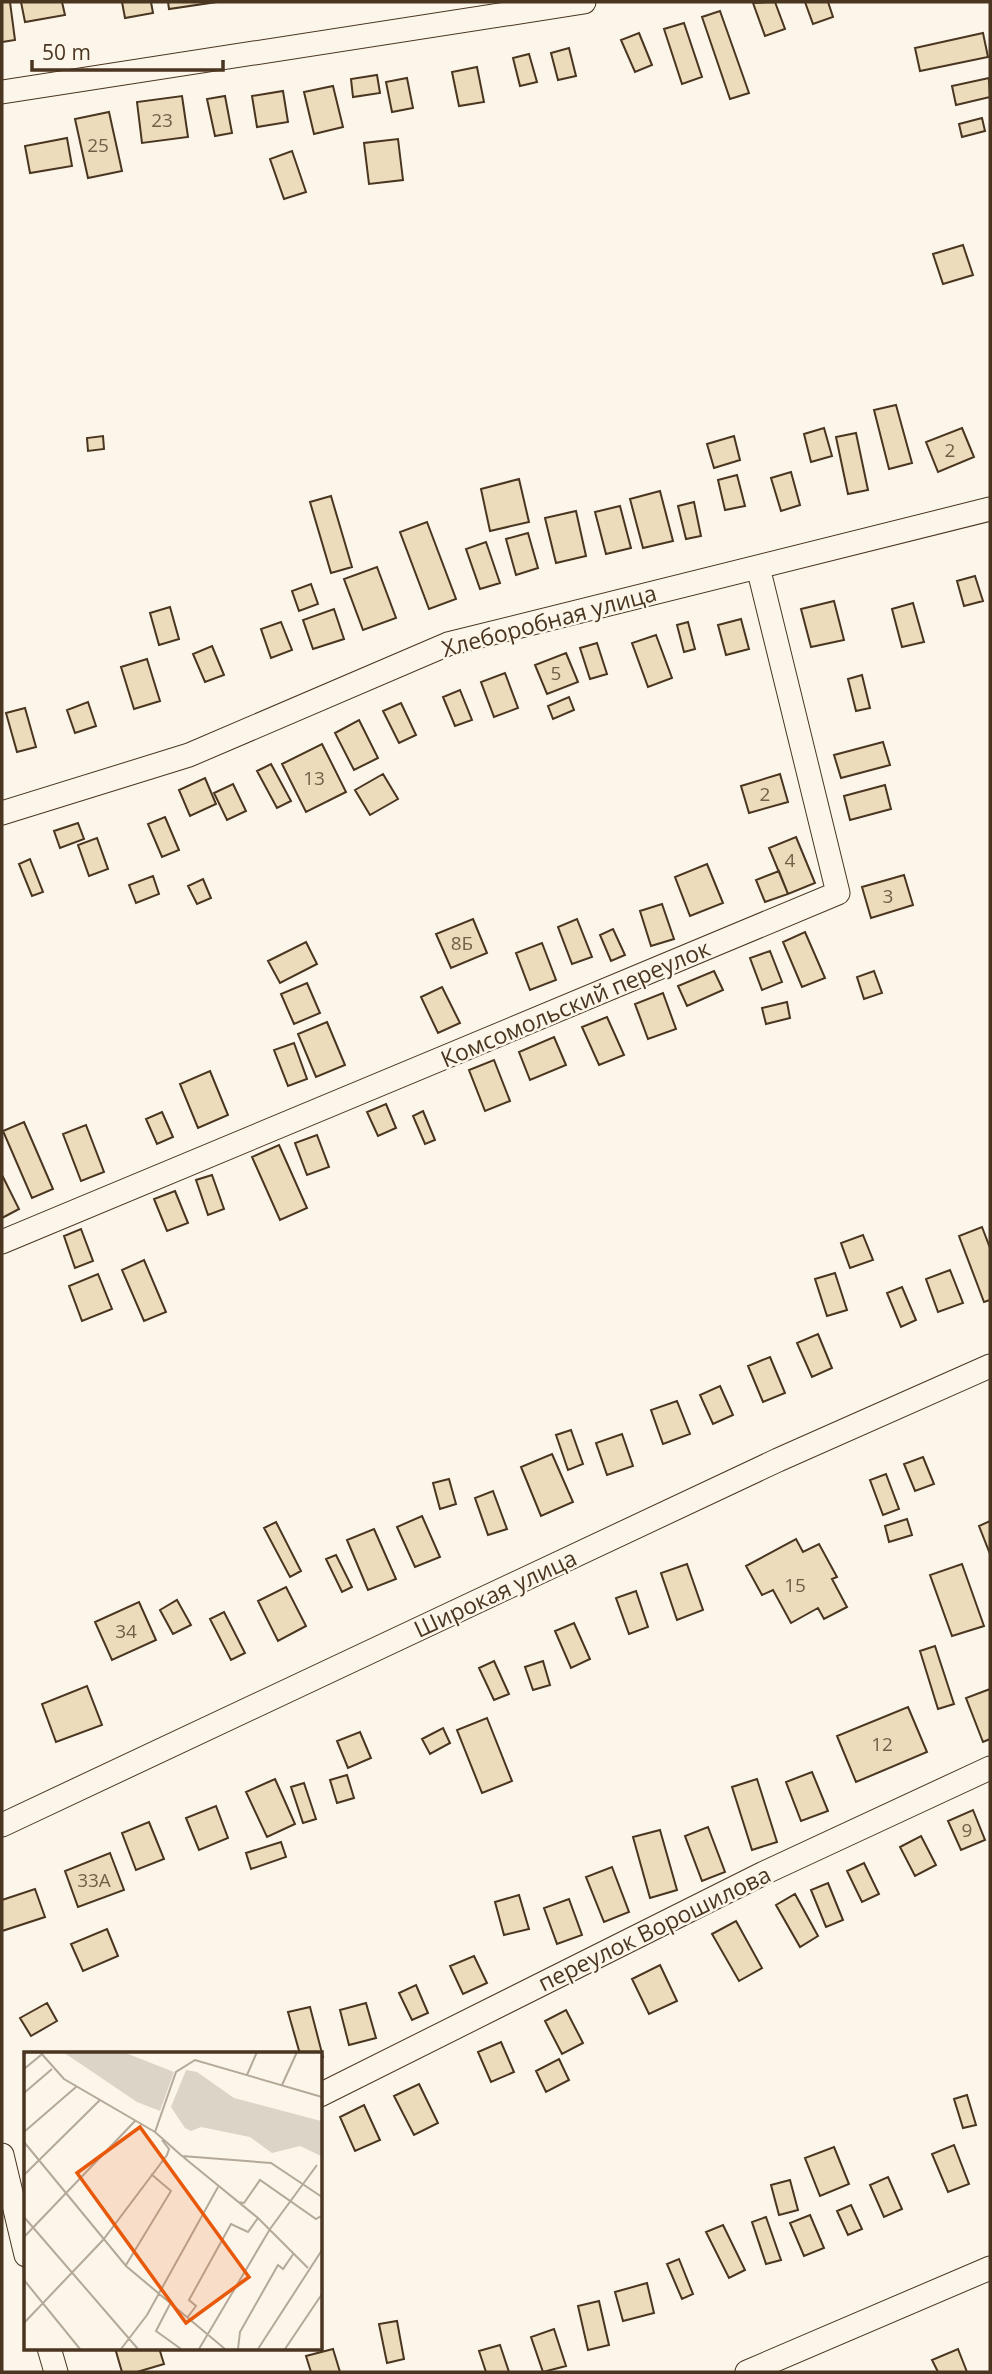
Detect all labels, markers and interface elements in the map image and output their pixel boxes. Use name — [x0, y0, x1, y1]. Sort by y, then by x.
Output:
scale bar — [32, 28, 222, 72]
text: 50 m — [42, 38, 91, 66]
house number: 23 — [151, 107, 173, 133]
house number: 25 — [87, 132, 109, 158]
house number: 2 — [945, 437, 955, 463]
street label: Хлеборобная улица — [438, 576, 660, 664]
house number: 5 — [551, 660, 561, 686]
house number: 13 — [303, 765, 325, 791]
house number: 2 — [760, 781, 770, 807]
house number: 4 — [785, 847, 796, 873]
house number: 3 — [883, 883, 893, 909]
house number: 8Б — [451, 930, 473, 956]
street label: Комсомольский переулок — [435, 932, 715, 1074]
street label: Широкая улица — [408, 1541, 582, 1645]
house number: 15 — [784, 1572, 806, 1598]
house number: 34 — [115, 1618, 137, 1644]
house number: 12 — [871, 1731, 893, 1757]
house number: 9 — [962, 1817, 972, 1843]
street label: переулок Ворошилова — [532, 1858, 776, 1998]
house number: 33А — [77, 1867, 111, 1893]
inset map — [24, 2052, 322, 2350]

